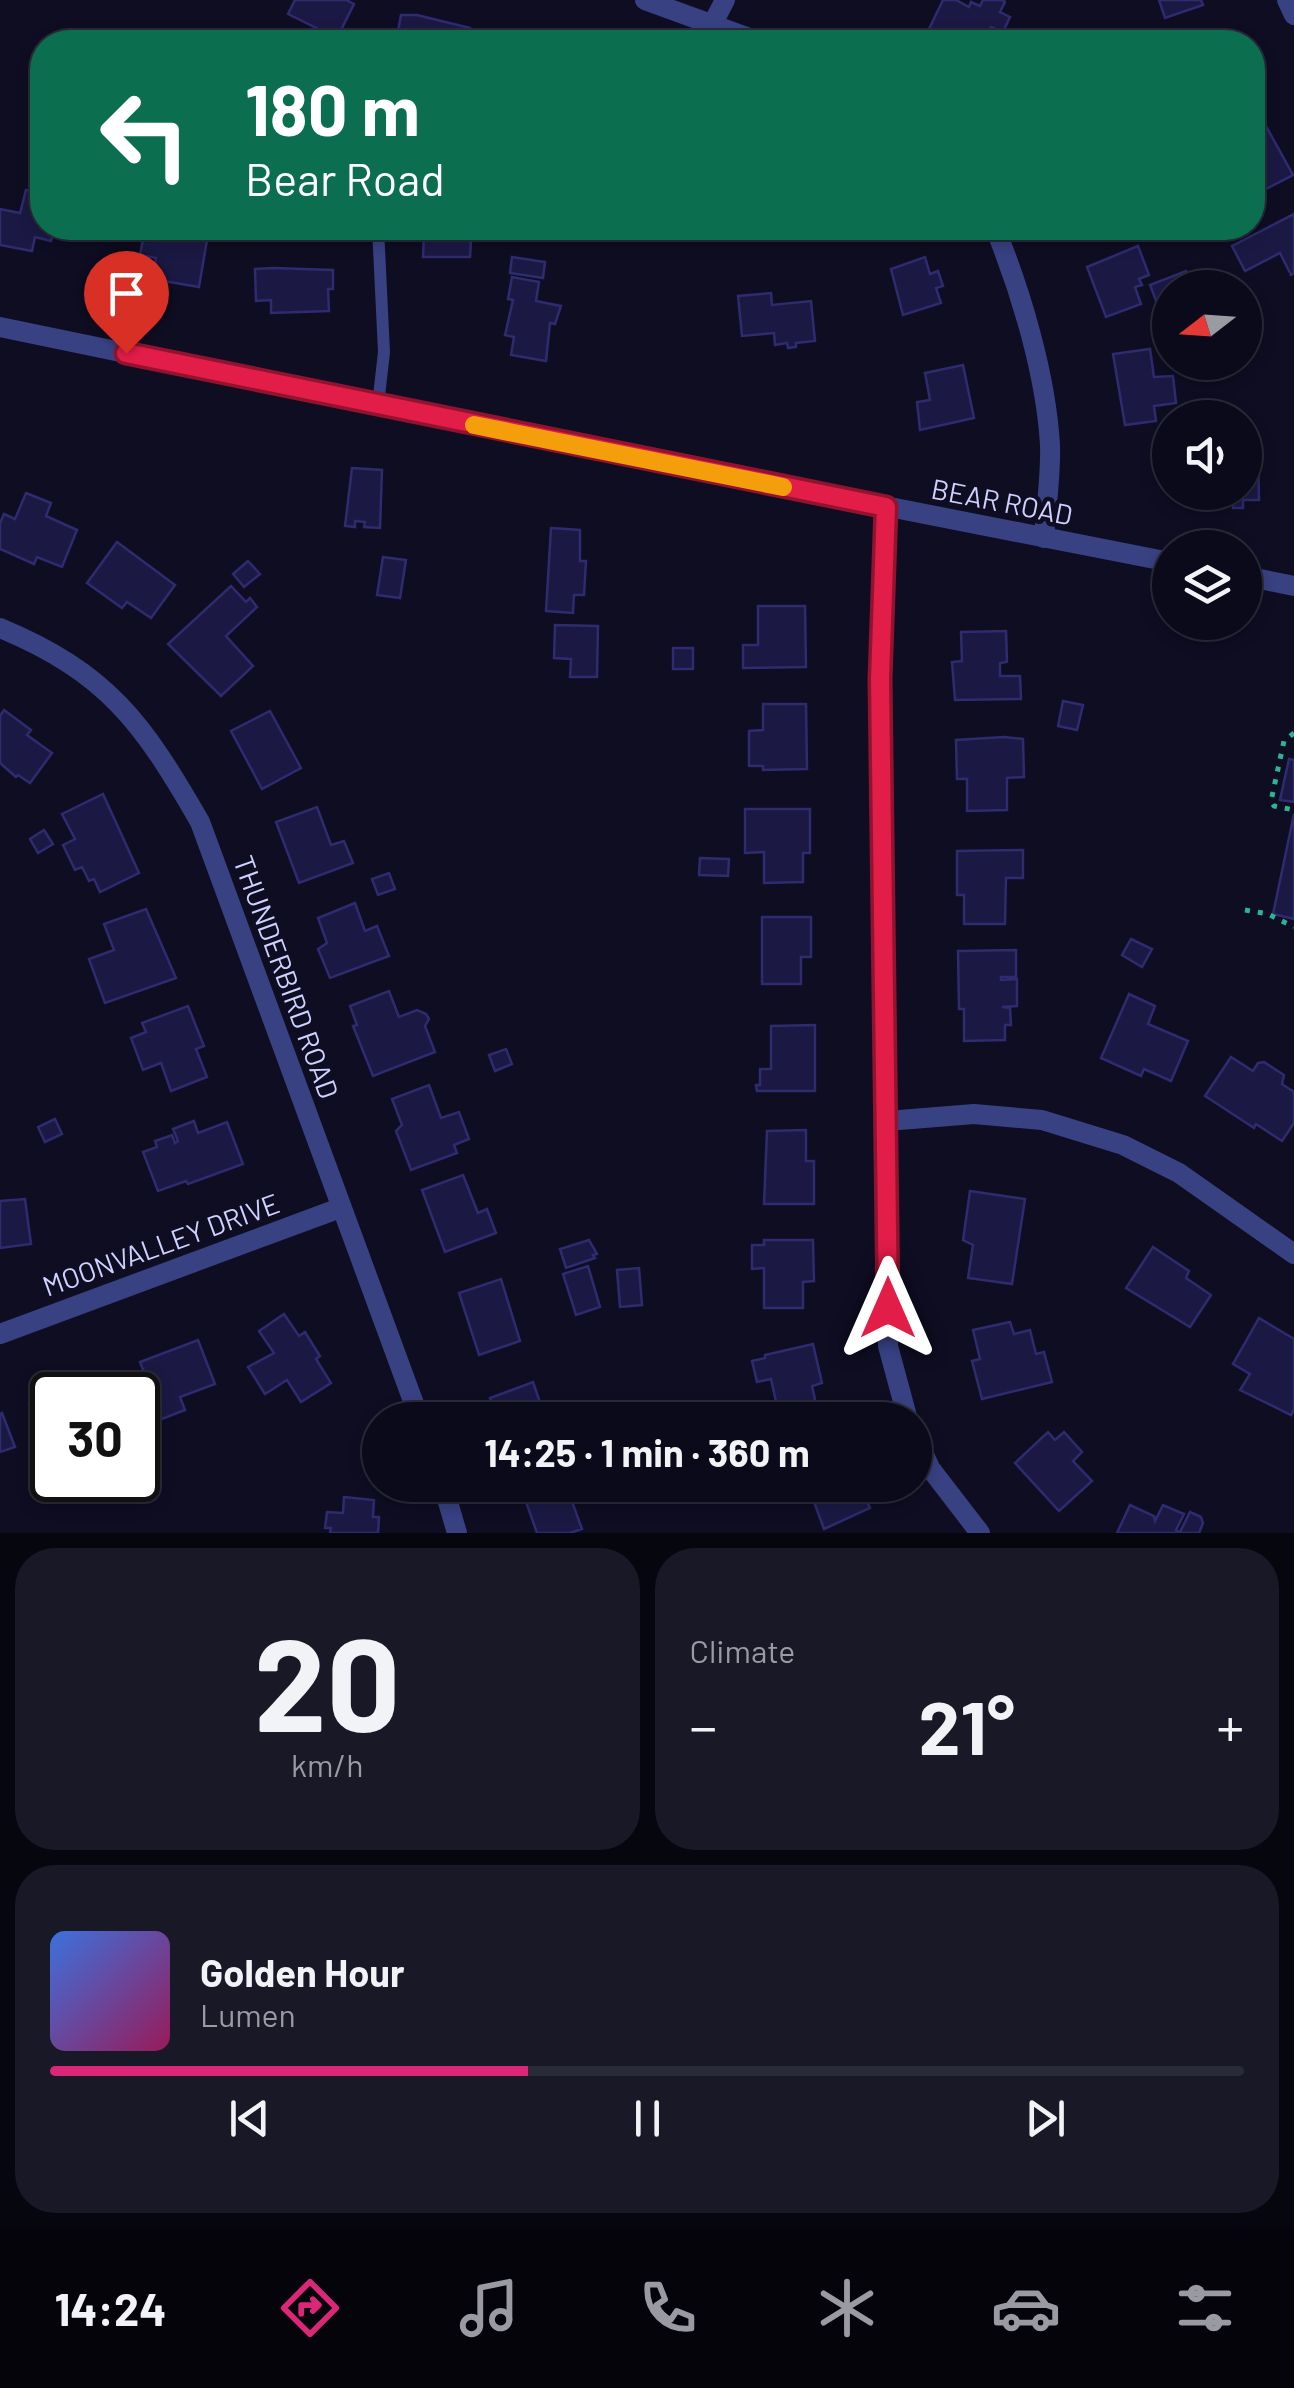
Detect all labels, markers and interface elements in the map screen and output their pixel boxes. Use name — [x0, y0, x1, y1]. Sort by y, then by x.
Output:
text: 180 m — [245, 66, 420, 150]
icon: left — [80, 70, 210, 200]
text: Bear Road — [245, 151, 445, 205]
pin — [84, 251, 169, 354]
icon: arrive — [99, 266, 154, 321]
north arrow — [1152, 270, 1262, 380]
map controls — [1152, 270, 1262, 640]
button: sound — [1152, 400, 1262, 510]
street label: BEAR ROAD — [929, 471, 1076, 531]
button: layers — [1152, 530, 1262, 640]
street label: THUNDERBIRD ROAD — [227, 851, 347, 1103]
street label: MOONVALLEY DRIVE — [38, 1185, 284, 1303]
position arrow — [836, 1256, 940, 1360]
speed limit sign: 30 — [30, 1372, 160, 1502]
text: 14:25 · 1 min · 360 m — [484, 1429, 810, 1475]
text: 20 — [254, 1602, 401, 1758]
text: Climate — [690, 1631, 795, 1669]
text: 21° — [919, 1680, 1015, 1770]
text: − — [690, 1692, 717, 1758]
text: + — [1216, 1692, 1244, 1758]
text: km/h — [291, 1745, 363, 1783]
text: Golden Hour — [200, 1949, 405, 1995]
text: Lumen — [200, 1995, 296, 2033]
icon: previous — [222, 2091, 277, 2146]
icon: pause — [620, 2091, 675, 2146]
icon: next — [1018, 2091, 1073, 2146]
icon: directions — [275, 2273, 345, 2343]
icon: music — [454, 2273, 524, 2343]
icon: phone — [633, 2273, 703, 2343]
icon: climate — [812, 2273, 882, 2343]
icon: car — [991, 2273, 1061, 2343]
icon: filters — [1170, 2273, 1240, 2343]
text: 14:24 — [54, 2281, 166, 2335]

